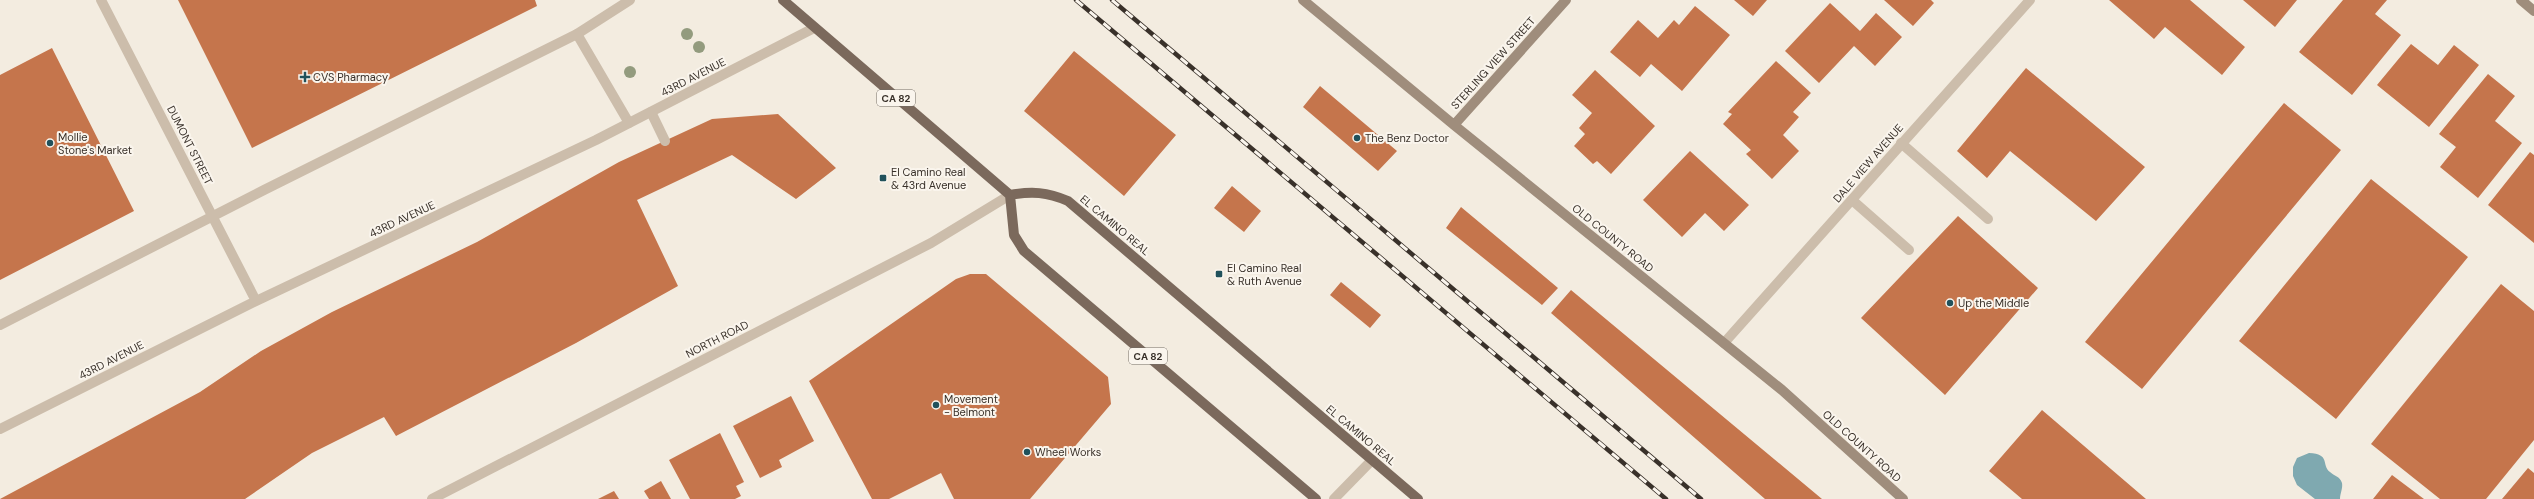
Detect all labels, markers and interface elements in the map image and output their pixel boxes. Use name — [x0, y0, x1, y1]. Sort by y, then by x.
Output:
street label: STERLING VIEW STREET — [1448, 14, 1538, 112]
street label: 43RD AVENUE — [658, 55, 728, 99]
place label: CVS Pharmacy — [313, 70, 388, 84]
marker: CVS Pharmacy — [300, 72, 310, 82]
road number: CA 82 — [877, 90, 915, 106]
street label: DUMONT STREET — [164, 103, 216, 187]
street label: DALE VIEW AVENUE — [1830, 121, 1906, 205]
place label: Mollie Stone's Market — [58, 130, 132, 157]
place label: The Benz Doctor — [1365, 131, 1449, 145]
marker: The Benz Doctor — [1352, 133, 1362, 143]
marker: Mollie Stone's Market — [45, 138, 55, 148]
place label: El Camino Real & 43rd Avenue — [891, 165, 966, 192]
marker: El Camino Real & 43rd Avenue — [878, 173, 888, 183]
street label: EL CAMINO REAL — [1077, 192, 1153, 258]
street label: 43RD AVENUE — [367, 198, 437, 240]
street label: OLD COUNTY ROAD — [1569, 201, 1657, 275]
place label: El Camino Real & Ruth Avenue — [1227, 261, 1302, 288]
marker: El Camino Real & Ruth Avenue — [1214, 269, 1224, 279]
place label: Up the Middle — [1958, 296, 2029, 310]
marker: Up the Middle — [1945, 298, 1955, 308]
street label: NORTH ROAD — [683, 317, 751, 361]
street label: 43RD AVENUE — [76, 338, 146, 382]
road number: CA 82 — [1129, 348, 1167, 364]
place label: Movement - Belmont — [944, 392, 998, 419]
marker: Movement - Belmont — [931, 400, 941, 410]
street label: EL CAMINO REAL — [1323, 402, 1399, 468]
street label: OLD COUNTY ROAD — [1820, 407, 1904, 485]
place label: Wheel Works — [1035, 445, 1101, 459]
marker: Wheel Works — [1022, 447, 1032, 457]

